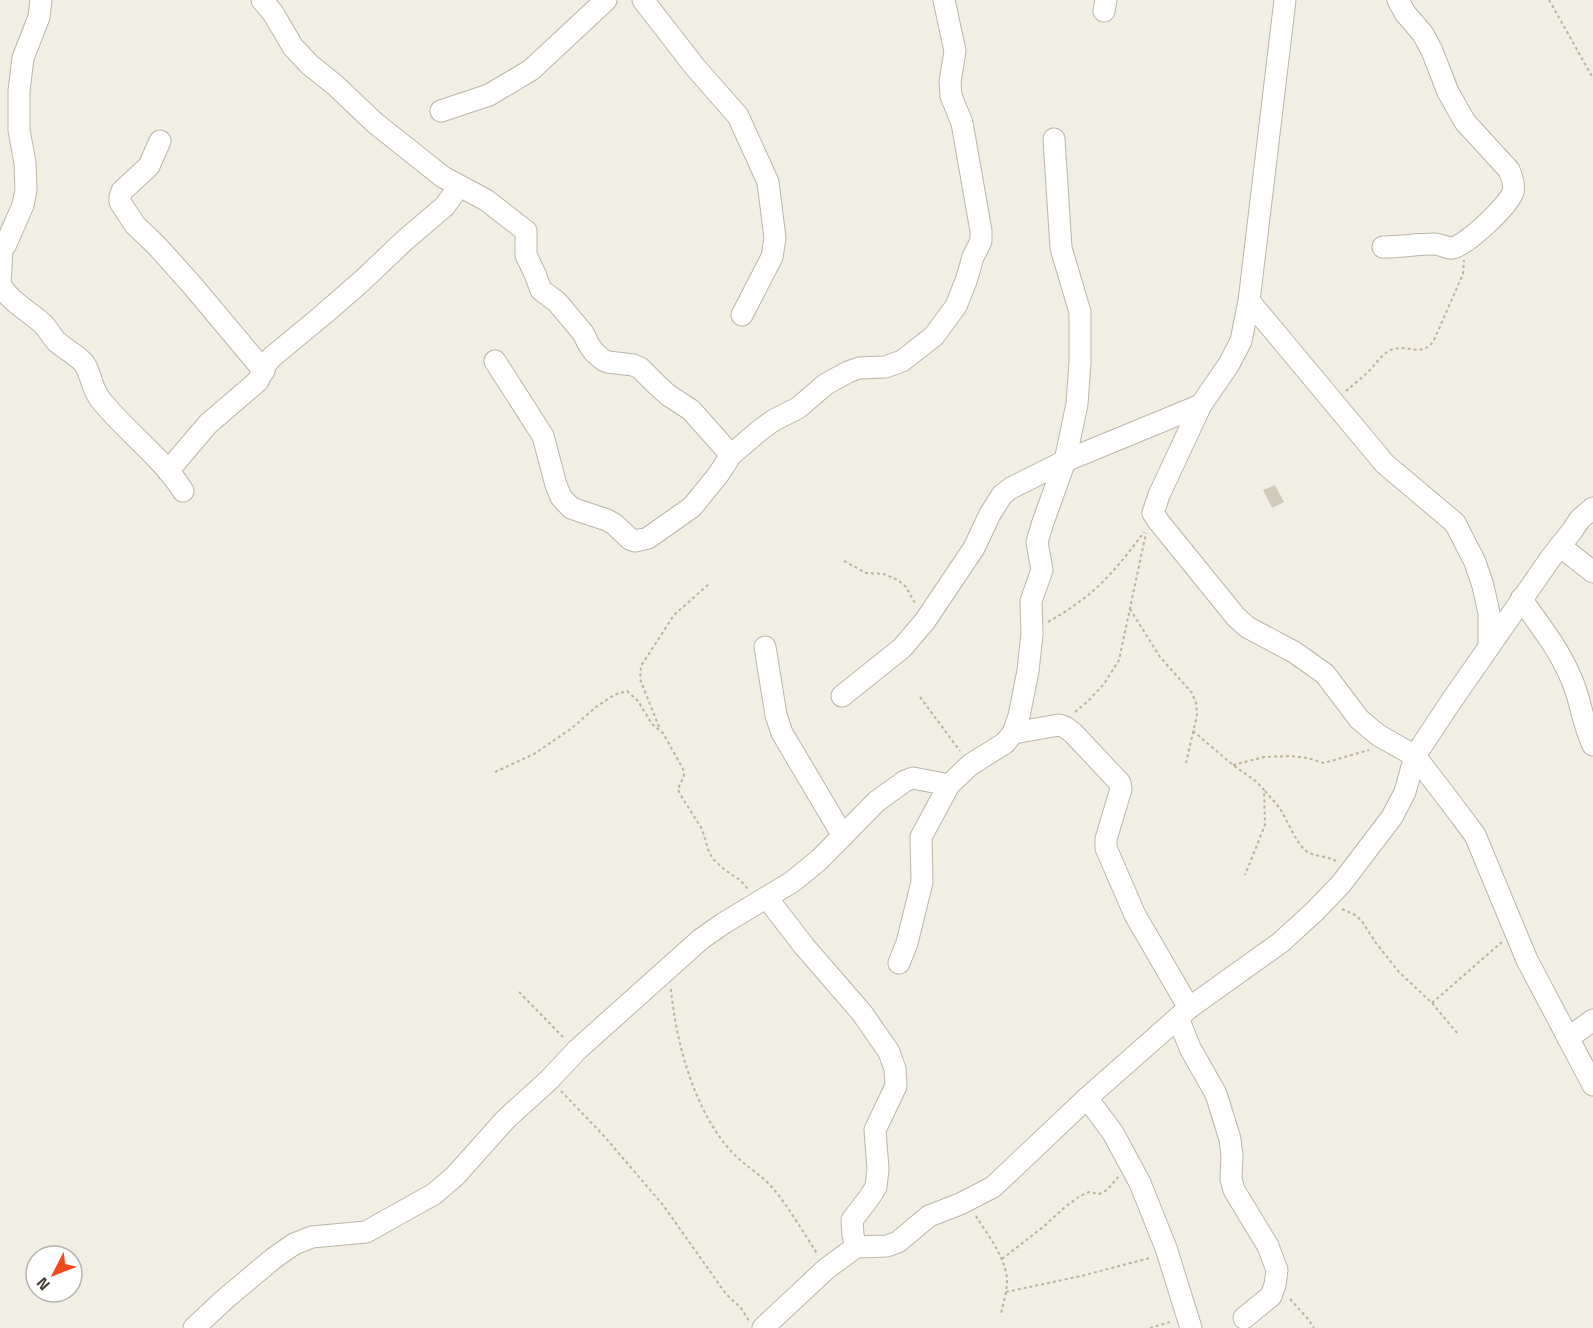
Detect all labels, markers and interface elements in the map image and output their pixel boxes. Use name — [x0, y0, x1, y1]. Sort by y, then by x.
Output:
north arrow — [24, 1244, 84, 1304]
text: N — [30, 1272, 55, 1296]

